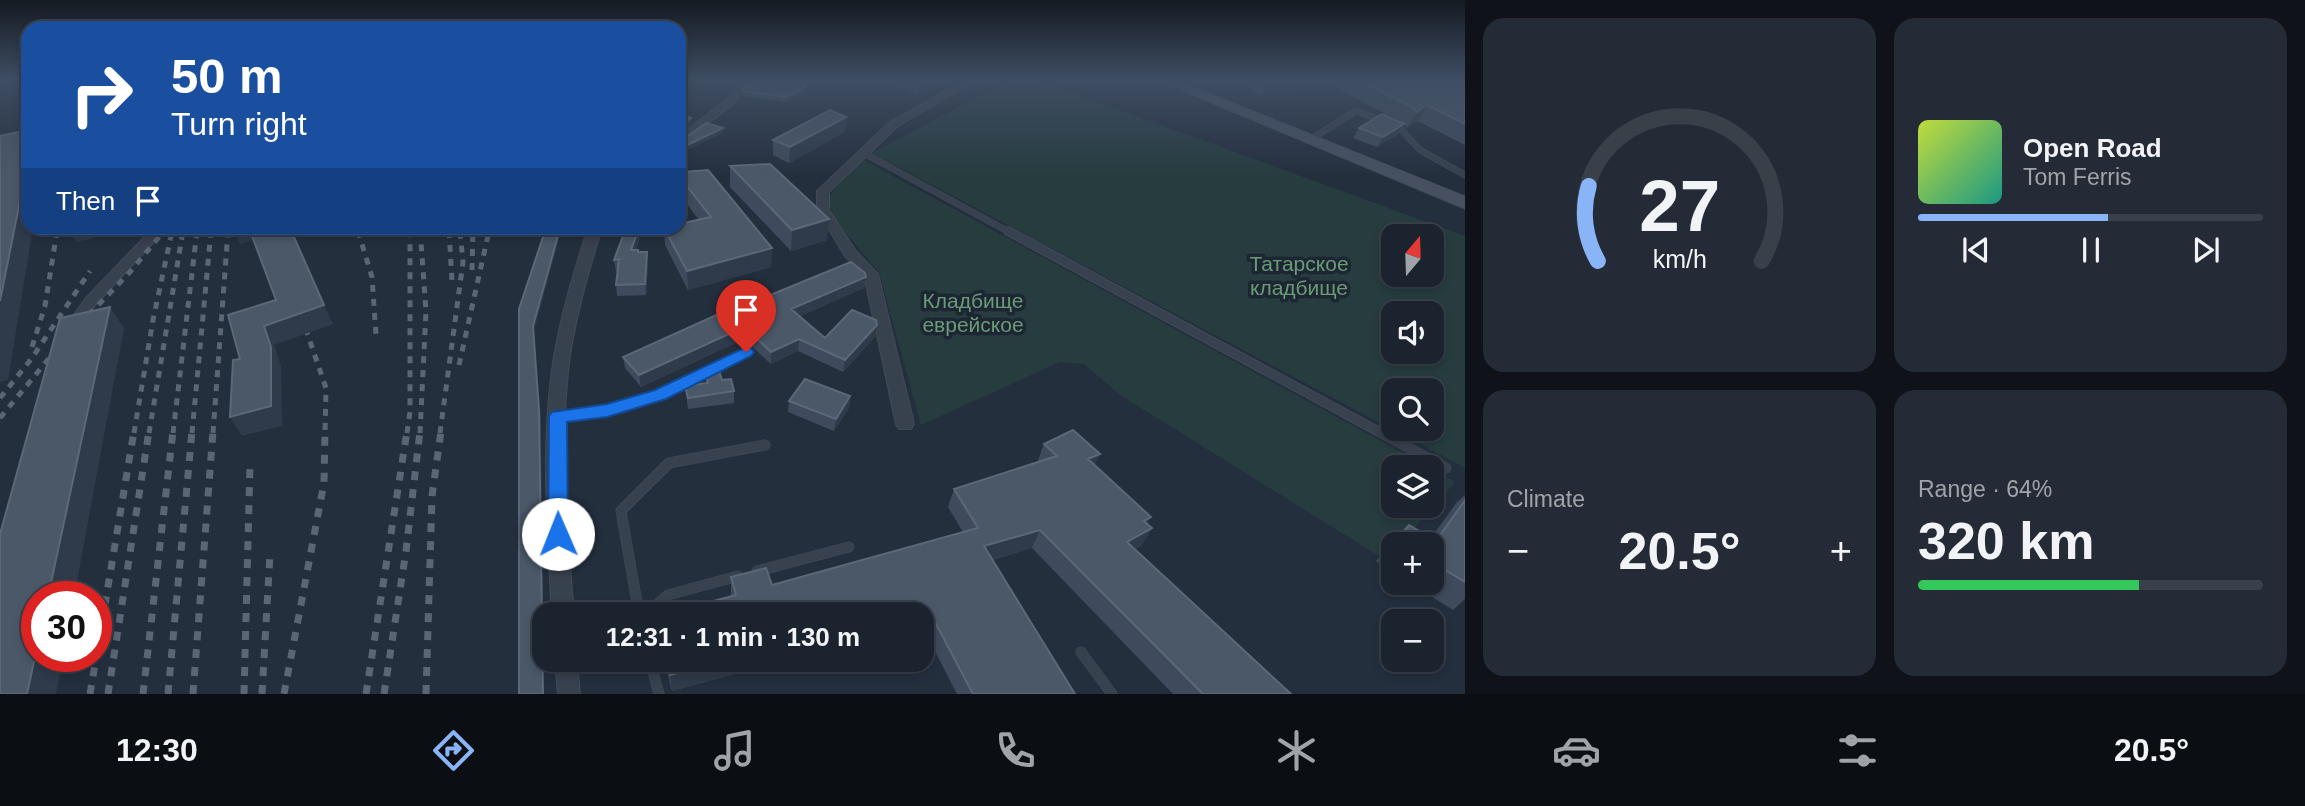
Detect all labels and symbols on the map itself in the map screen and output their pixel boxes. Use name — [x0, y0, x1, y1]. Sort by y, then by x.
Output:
north arrow — [1381, 224, 1444, 287]
park label: Татарское кладбище — [1249, 252, 1349, 299]
pin — [716, 280, 776, 352]
park label: Кладбище еврейское — [922, 289, 1024, 336]
position arrow — [521, 497, 595, 571]
speed limit sign: 30 — [21, 581, 112, 672]

